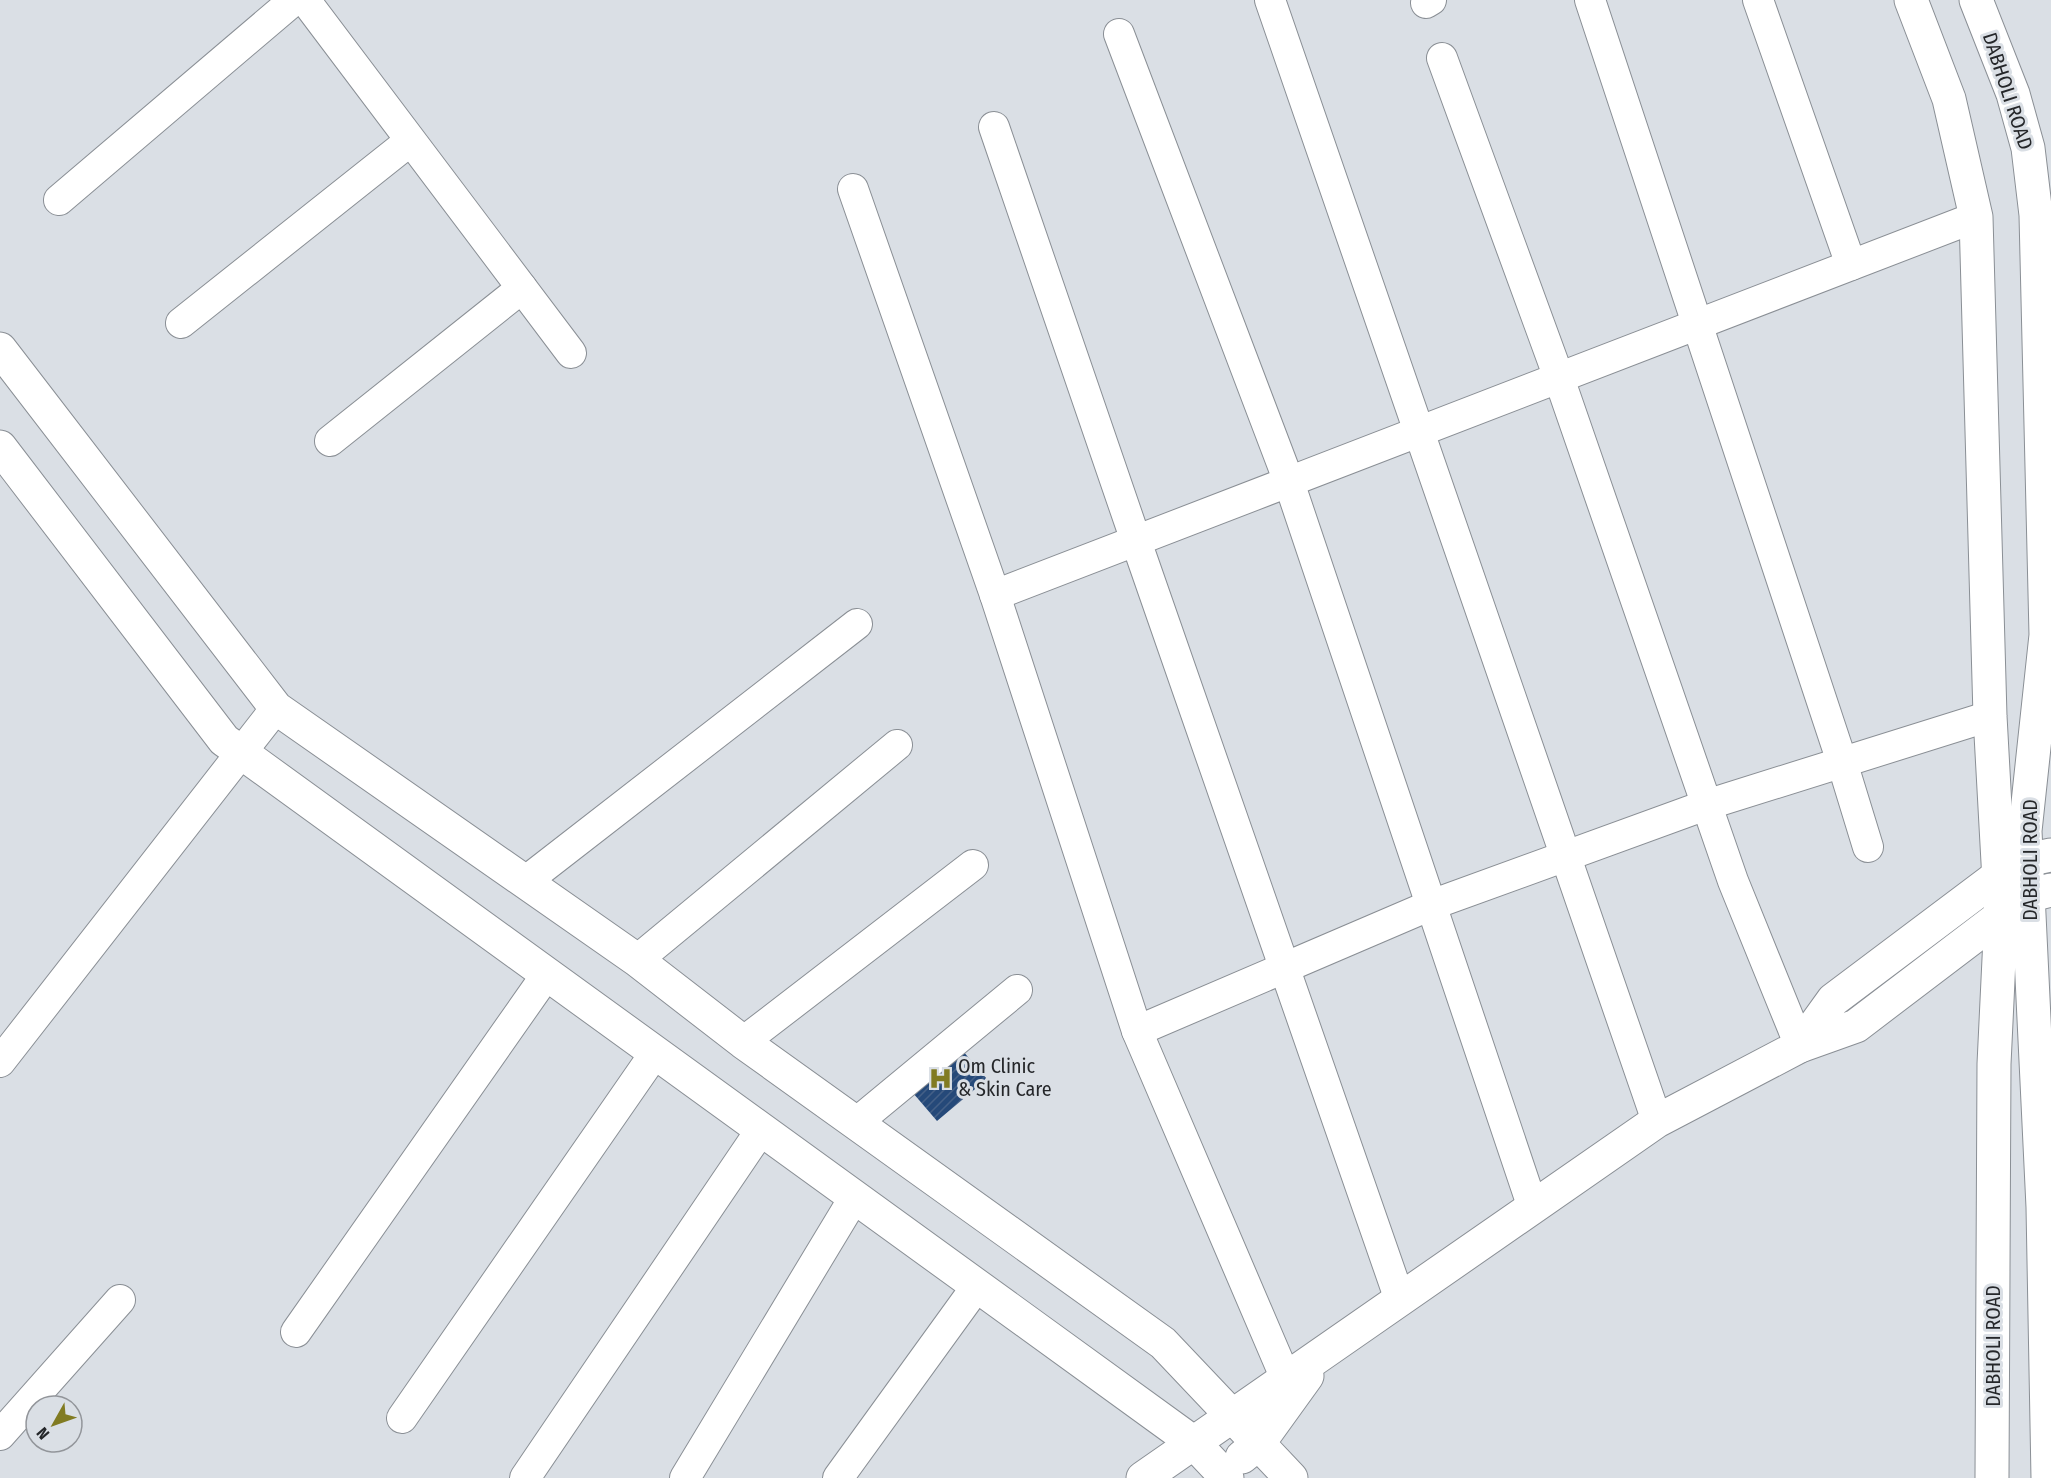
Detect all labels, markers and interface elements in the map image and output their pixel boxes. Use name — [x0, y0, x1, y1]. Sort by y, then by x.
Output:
street label: DABHOLI ROAD — [1978, 29, 2038, 153]
street label: DABHOLI ROAD — [2018, 799, 2042, 921]
place label: Om Clinic & Skin Care — [958, 1054, 1052, 1101]
hospital icon: Om Clinic & Skin Care — [927, 1065, 953, 1091]
street label: DABHOLI ROAD — [1981, 1285, 2005, 1407]
north arrow — [24, 1394, 84, 1454]
text: N — [33, 1424, 53, 1443]

